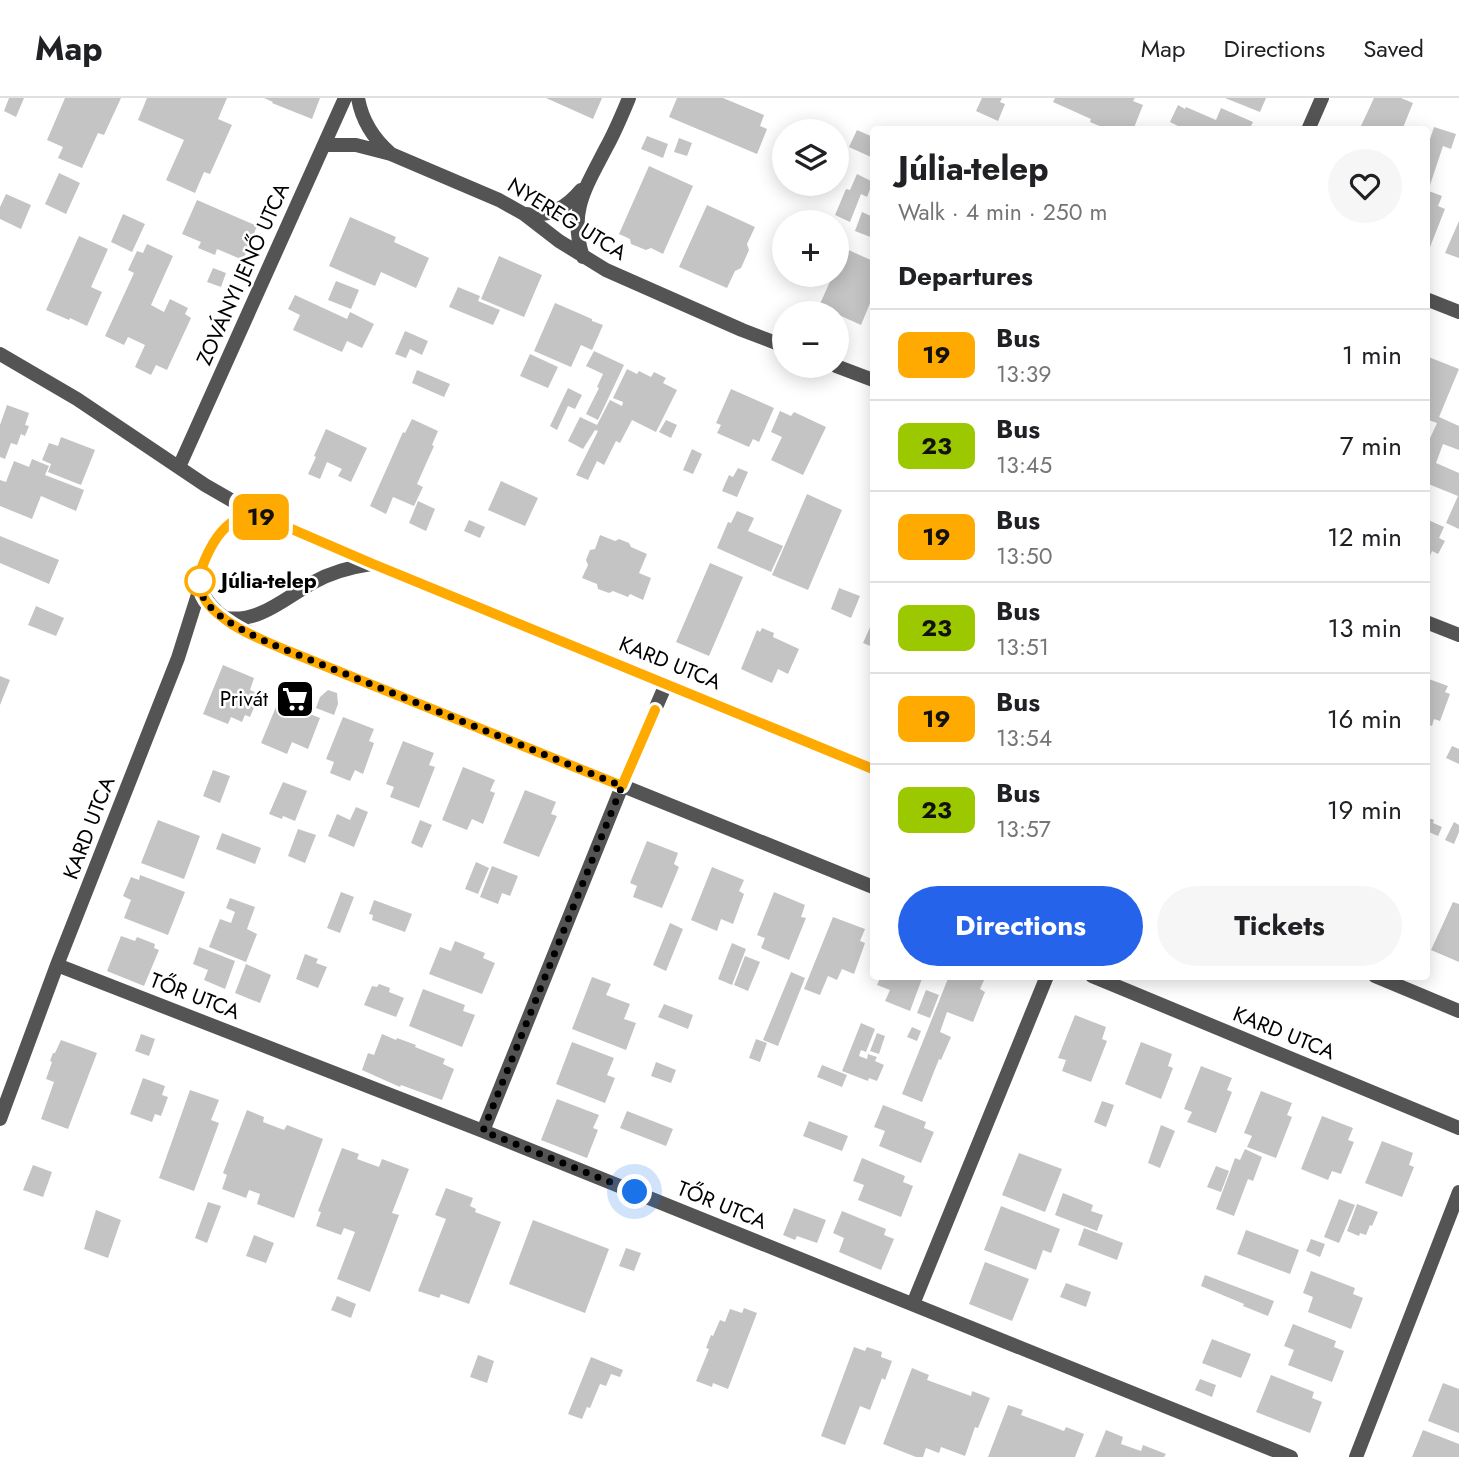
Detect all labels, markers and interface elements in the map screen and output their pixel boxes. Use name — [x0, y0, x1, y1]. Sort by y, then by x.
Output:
text: Map — [35, 25, 103, 72]
text: Map — [1141, 31, 1186, 66]
text: Directions — [1224, 31, 1325, 66]
text: Saved — [1363, 31, 1424, 66]
map controls — [772, 119, 849, 378]
button: layers — [772, 119, 849, 196]
text: Júlia-telep — [898, 145, 1049, 192]
button: heart — [1328, 149, 1402, 223]
street label: NYEREG UTCA — [502, 170, 632, 268]
street label: ZOVÁNYI JENŐ UTCA — [189, 178, 297, 370]
text: Walk · 4 min · 250 m — [898, 195, 1107, 229]
button: + — [772, 210, 849, 287]
text: Departures — [898, 257, 1033, 295]
button: − — [772, 301, 849, 378]
text: Bus — [996, 319, 1040, 357]
text: 1 min — [1342, 336, 1402, 374]
text: 19 — [922, 337, 951, 372]
text: 13:39 — [996, 357, 1052, 391]
text: Bus — [996, 410, 1040, 448]
text: 7 min — [1340, 427, 1402, 465]
text: 23 — [921, 428, 952, 463]
text: 13:45 — [996, 448, 1052, 482]
line badge: 19 — [230, 494, 292, 540]
text: 19 — [247, 499, 275, 534]
text: Bus — [996, 501, 1040, 539]
text: 12 min — [1327, 518, 1402, 556]
text: 19 — [922, 519, 951, 554]
text: 13:50 — [996, 539, 1053, 573]
marker: Júlia-telep — [185, 566, 215, 596]
place label: Júlia-telep — [217, 566, 317, 596]
text: Bus — [996, 592, 1040, 630]
text: 13 min — [1328, 609, 1402, 647]
text: 23 — [921, 610, 952, 645]
street label: KARD UTCA — [614, 629, 726, 697]
text: 13:51 — [996, 630, 1049, 664]
supermarket icon: Privát — [274, 678, 316, 720]
text: Bus — [996, 683, 1040, 721]
place label: Privát — [220, 684, 268, 714]
text: 16 min — [1327, 700, 1402, 738]
text: 19 — [922, 701, 951, 736]
text: 13:54 — [996, 721, 1052, 755]
street label: KARD UTCA — [56, 772, 122, 884]
text: Bus — [996, 774, 1040, 812]
text: 19 min — [1327, 791, 1402, 829]
text: 23 — [921, 792, 952, 827]
text: 13:57 — [996, 812, 1051, 846]
button: Directions — [898, 886, 1143, 966]
button: Tickets — [1157, 886, 1402, 966]
street label: TŐR UTCA — [146, 965, 244, 1027]
street label: KARD UTCA — [1228, 999, 1340, 1067]
street label: TŐR UTCA — [673, 1173, 771, 1237]
your location — [617, 1174, 652, 1209]

